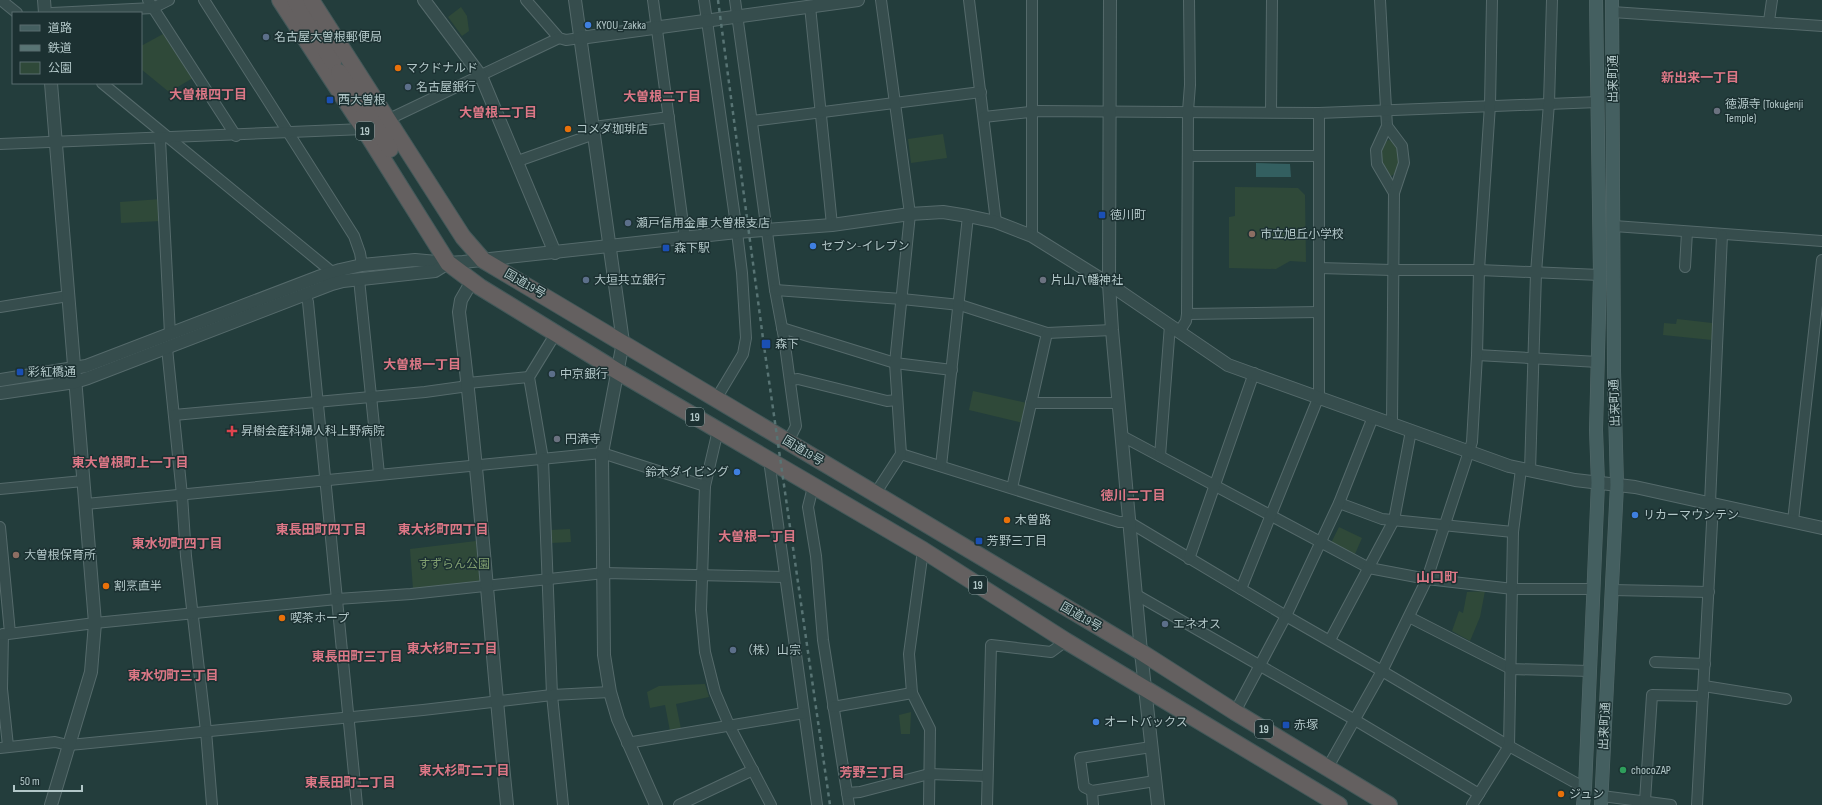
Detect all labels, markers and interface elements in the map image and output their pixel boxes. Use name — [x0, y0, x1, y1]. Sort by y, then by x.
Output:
legend — [12, 12, 142, 84]
place label: KYOU_Zakka — [596, 18, 647, 33]
marker: KYOU_Zakka — [583, 20, 593, 30]
text: 道路 — [48, 21, 72, 36]
place label: 名古屋大曽根郵便局 — [274, 30, 382, 45]
marker: 名古屋大曽根郵便局 — [261, 32, 271, 42]
text: 鉄道 — [48, 41, 72, 56]
street label: 出来町通 — [1606, 55, 1621, 103]
text: 公園 — [48, 61, 72, 76]
place label: マクドナルド — [406, 61, 478, 76]
marker: マクドナルド — [393, 63, 403, 73]
district label: 新出来一丁目 — [1661, 70, 1739, 86]
place label: 名古屋銀行 — [416, 80, 476, 95]
marker: 名古屋銀行 — [403, 82, 413, 92]
district label: 大曽根四丁目 — [169, 87, 247, 103]
district label: 大曽根二丁目 — [623, 89, 701, 105]
place label: 西大曽根 — [338, 93, 386, 108]
marker: 西大曽根 — [325, 95, 335, 105]
place label: 徳源寺 (Tokugenji Temple) — [1725, 97, 1803, 126]
district label: 大曽根二丁目 — [459, 105, 537, 121]
marker: 徳源寺 (Tokugenji Temple) — [1712, 106, 1722, 116]
road number: 19 — [356, 122, 374, 140]
place label: コメダ珈琲店 — [576, 122, 648, 137]
marker: コメダ珈琲店 — [563, 124, 573, 134]
place label: 徳川町 — [1110, 208, 1146, 223]
marker: 徳川町 — [1097, 210, 1107, 220]
place label: 瀬戸信用金庫 大曽根支店 — [636, 216, 770, 231]
marker: 瀬戸信用金庫 大曽根支店 — [623, 218, 633, 228]
place label: 市立旭丘小学校 — [1260, 227, 1344, 242]
marker: 市立旭丘小学校 — [1247, 229, 1257, 239]
place label: セブン-イレブン — [821, 239, 909, 254]
place label: 森下駅 — [674, 241, 710, 256]
marker: セブン-イレブン — [808, 241, 818, 251]
marker: 森下駅 — [661, 243, 671, 253]
street label: 国道19号 — [502, 266, 548, 302]
place label: 大垣共立銀行 — [594, 273, 666, 288]
place label: 片山八幡神社 — [1051, 273, 1123, 288]
marker: 大垣共立銀行 — [581, 275, 591, 285]
marker: 片山八幡神社 — [1038, 275, 1048, 285]
place label: 森下 — [775, 337, 799, 352]
marker: 森下 — [760, 338, 772, 350]
district label: 大曽根一丁目 — [383, 357, 461, 373]
place label: 彩紅橋通 — [28, 365, 76, 380]
marker: 彩紅橋通 — [15, 367, 25, 377]
place label: 中京銀行 — [560, 367, 608, 382]
marker: 中京銀行 — [547, 369, 557, 379]
street label: 出来町通 — [1607, 379, 1623, 427]
road number: 19 — [686, 408, 704, 426]
place label: 昇樹会産科婦人科上野病院 — [241, 424, 385, 439]
marker: 昇樹会産科婦人科上野病院 — [226, 425, 238, 437]
place label: 円満寺 — [565, 432, 601, 447]
street label: 国道19号 — [780, 433, 826, 469]
marker: 円満寺 — [552, 434, 562, 444]
district label: 東大曽根町上一丁目 — [71, 455, 189, 471]
place label: 鈴木ダイビング — [645, 465, 729, 480]
marker: 鈴木ダイビング — [732, 467, 742, 477]
district label: 徳川二丁目 — [1100, 488, 1166, 504]
place label: リカーマウンテン — [1643, 508, 1739, 523]
marker: リカーマウンテン — [1630, 510, 1640, 520]
place label: 木曽路 — [1015, 513, 1051, 528]
marker: 木曽路 — [1002, 515, 1012, 525]
district label: 東長田町四丁目 — [275, 522, 367, 538]
district label: 東大杉町四丁目 — [397, 522, 489, 538]
district label: 大曽根一丁目 — [718, 529, 796, 545]
place label: 芳野三丁目 — [987, 534, 1047, 549]
district label: 東水切町四丁目 — [131, 536, 223, 552]
marker: 芳野三丁目 — [974, 536, 984, 546]
place label: 大曽根保育所 — [24, 548, 96, 563]
marker: 大曽根保育所 — [11, 550, 21, 560]
park label: すずらん公園 — [418, 557, 490, 572]
district label: 山口町 — [1416, 569, 1458, 586]
road number: 19 — [969, 576, 987, 594]
place label: 割烹直半 — [114, 579, 162, 594]
marker: 割烹直半 — [101, 581, 111, 591]
street label: 国道19号 — [1058, 599, 1104, 635]
place label: 喫茶ホープ — [290, 611, 349, 626]
marker: 喫茶ホープ — [277, 613, 287, 623]
place label: エネオス — [1173, 617, 1221, 632]
marker: エネオス — [1160, 619, 1170, 629]
district label: 東大杉町三丁目 — [406, 641, 498, 657]
place label: （株）山宗 — [741, 643, 801, 658]
marker: （株）山宗 — [728, 645, 738, 655]
district label: 東長田町三丁目 — [311, 649, 403, 665]
district label: 東水切町三丁目 — [127, 668, 219, 684]
street label: 出来町通 — [1596, 702, 1614, 750]
place label: オートバックス — [1104, 715, 1188, 730]
marker: オートバックス — [1091, 717, 1101, 727]
place label: 赤塚 — [1294, 718, 1318, 733]
road number: 19 — [1255, 720, 1273, 738]
marker: 赤塚 — [1281, 720, 1291, 730]
district label: 東大杉町二丁目 — [418, 763, 510, 779]
place label: chocoZAP — [1631, 763, 1671, 778]
district label: 芳野三丁目 — [839, 765, 905, 781]
marker: chocoZAP — [1618, 765, 1628, 775]
scale bar — [14, 767, 82, 793]
text: 50 m — [20, 774, 40, 789]
district label: 東長田町二丁目 — [304, 775, 396, 791]
place label: ジュン — [1569, 787, 1604, 802]
marker: ジュン — [1556, 789, 1566, 799]

